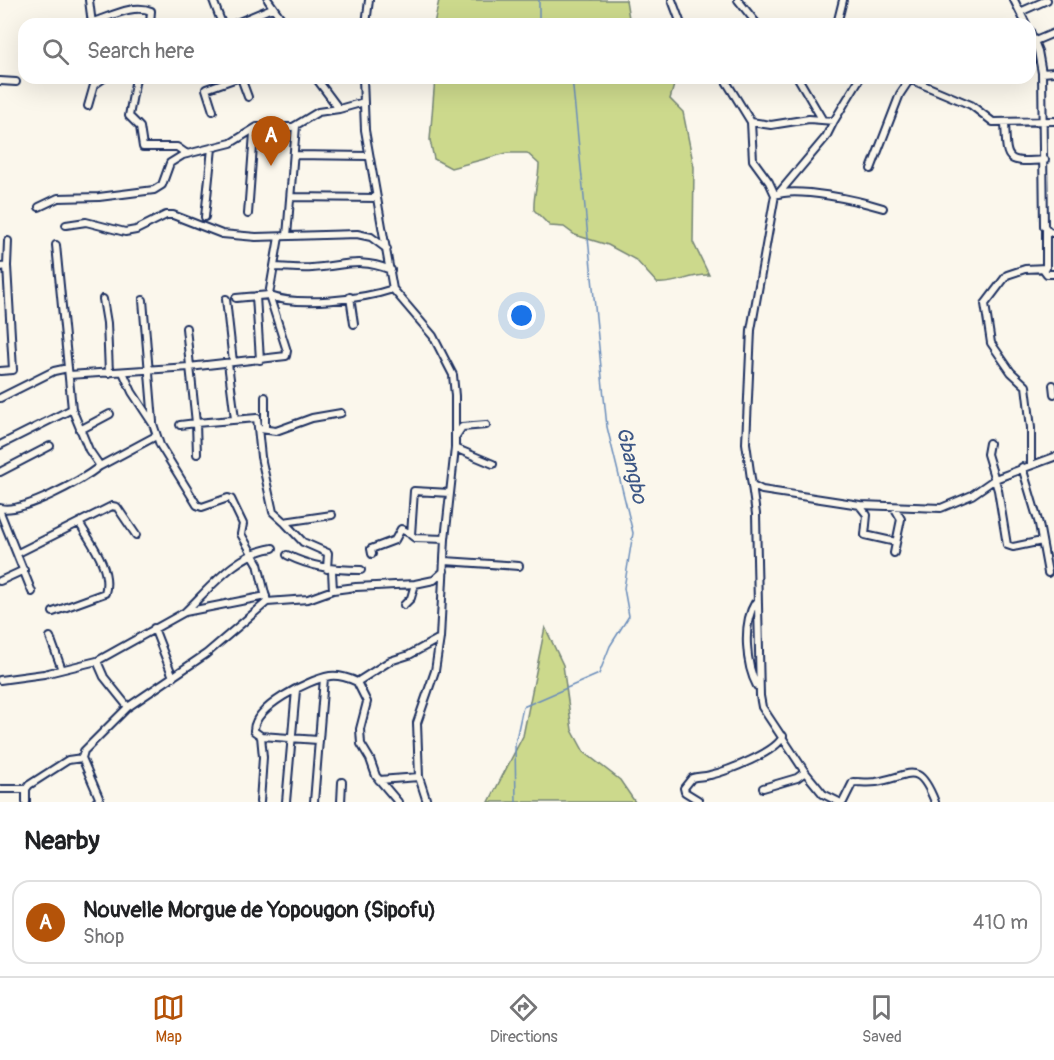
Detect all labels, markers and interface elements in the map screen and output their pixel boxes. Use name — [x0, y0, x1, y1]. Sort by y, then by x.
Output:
search box — [18, 18, 1036, 84]
icon: search — [39, 35, 72, 68]
text: Search here — [87, 37, 194, 65]
pin: A — [252, 116, 290, 166]
your location — [507, 301, 536, 330]
water label: Gbangbo — [610, 424, 654, 508]
text: Nearby — [24, 825, 100, 857]
text: Nouvelle Morgue de Yopougon (Sipofu) — [83, 896, 436, 924]
text: A — [39, 910, 52, 935]
text: 410 m — [973, 910, 1028, 935]
text: Shop — [83, 924, 124, 949]
tab: Map — [152, 991, 185, 1047]
tab: Directions — [490, 991, 558, 1047]
tab: Saved — [862, 991, 902, 1047]

